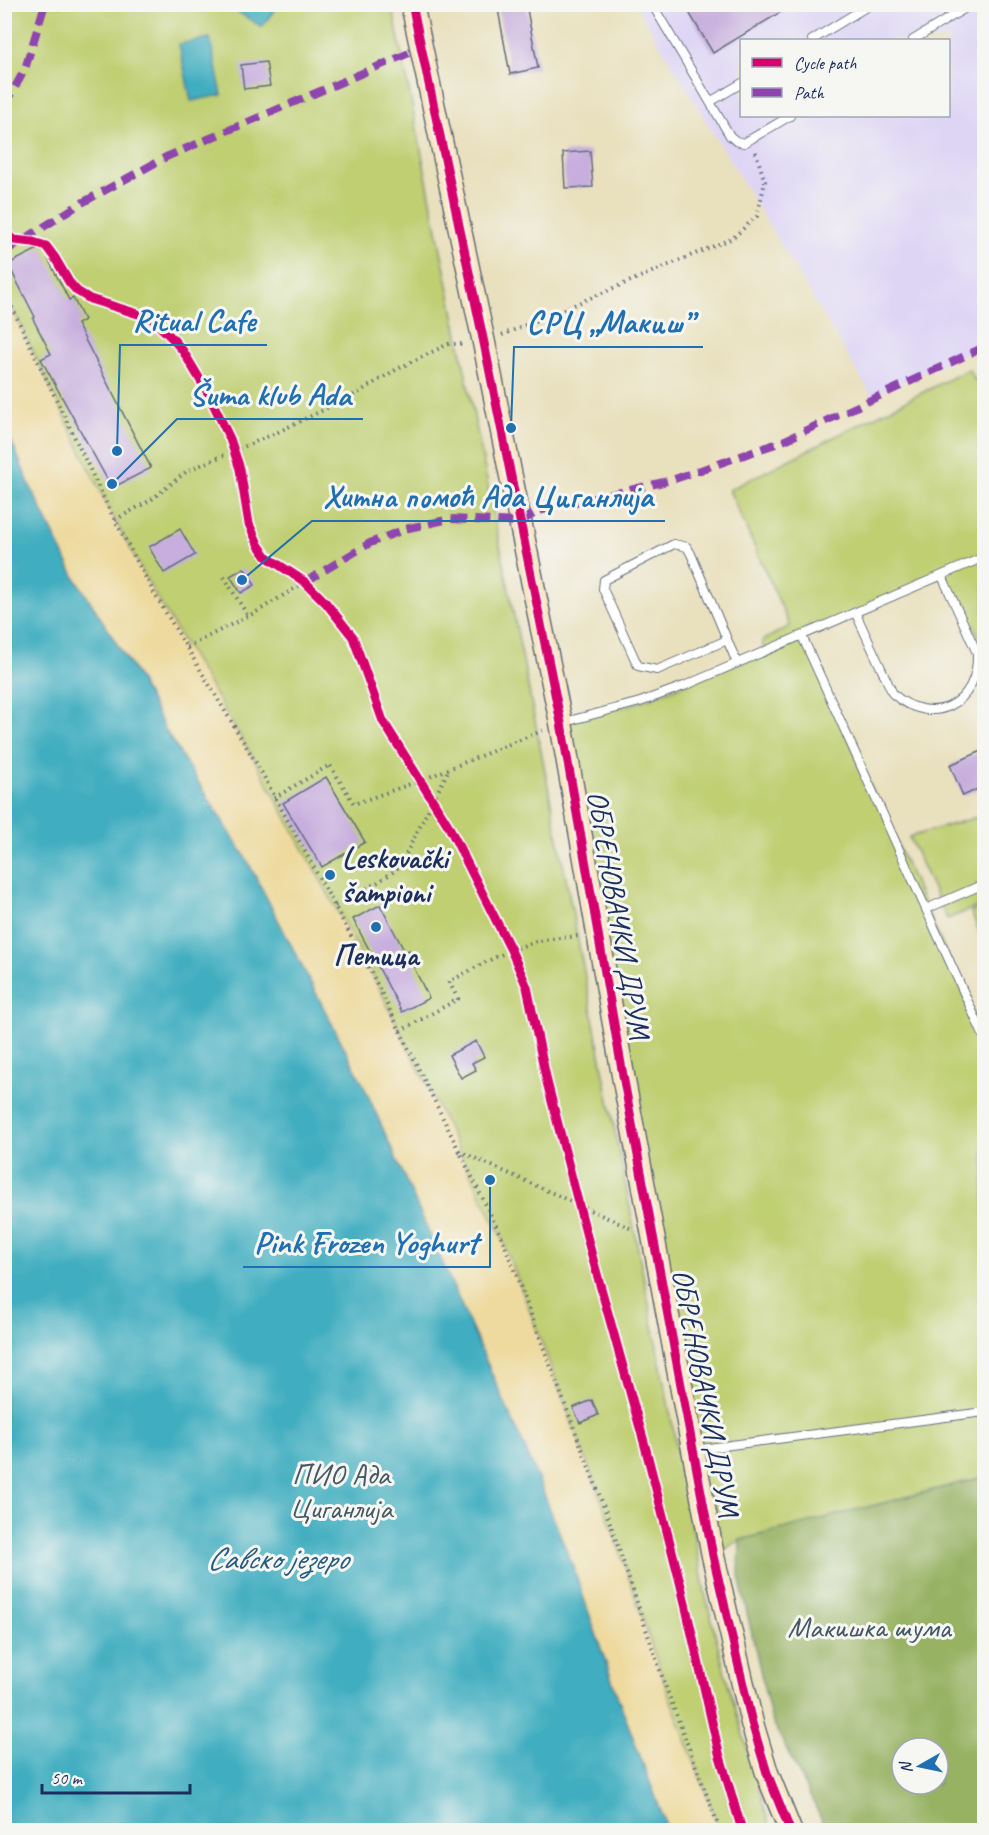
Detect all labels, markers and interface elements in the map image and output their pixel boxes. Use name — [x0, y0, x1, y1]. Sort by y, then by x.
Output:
legend — [740, 39, 950, 117]
text: Cycle path — [794, 52, 857, 74]
text: Path — [794, 82, 824, 104]
callout: Ritual Cafe — [120, 295, 267, 345]
callout: СРЦ „Макиш” — [514, 297, 703, 347]
text: Ritual Cafe — [133, 300, 258, 341]
text: СРЦ „Макиш” — [527, 302, 699, 343]
callout: Šuma klub Ada — [177, 369, 363, 419]
text: Šuma klub Ada — [189, 374, 353, 415]
callout: Хитна помоћ Ада Циганлија — [312, 471, 665, 521]
text: Хитна помоћ Ада Циганлија — [323, 476, 656, 517]
street label: ОБРЕНОВАЧКИ ДРУМ — [578, 788, 660, 1044]
place label: Leskovački šampioni — [342, 839, 452, 911]
marker: Leskovački šampioni — [323, 868, 337, 882]
marker: Петица — [369, 920, 383, 934]
place label: Петица — [334, 936, 421, 974]
callout: Pink Frozen Yoghurt — [243, 1217, 490, 1267]
text: Pink Frozen Yoghurt — [254, 1222, 482, 1263]
street label: ОБРЕНОВАЧКИ ДРУМ — [663, 1266, 749, 1522]
park label: ПИО Ада Циганлија — [290, 1455, 394, 1527]
water label: Савско језеро — [207, 1538, 351, 1579]
park label: Макишка шума — [787, 1608, 953, 1646]
north arrow — [890, 1736, 950, 1796]
scale bar — [42, 1757, 190, 1795]
text: N — [895, 1759, 917, 1775]
text: 50 m — [51, 1767, 84, 1789]

